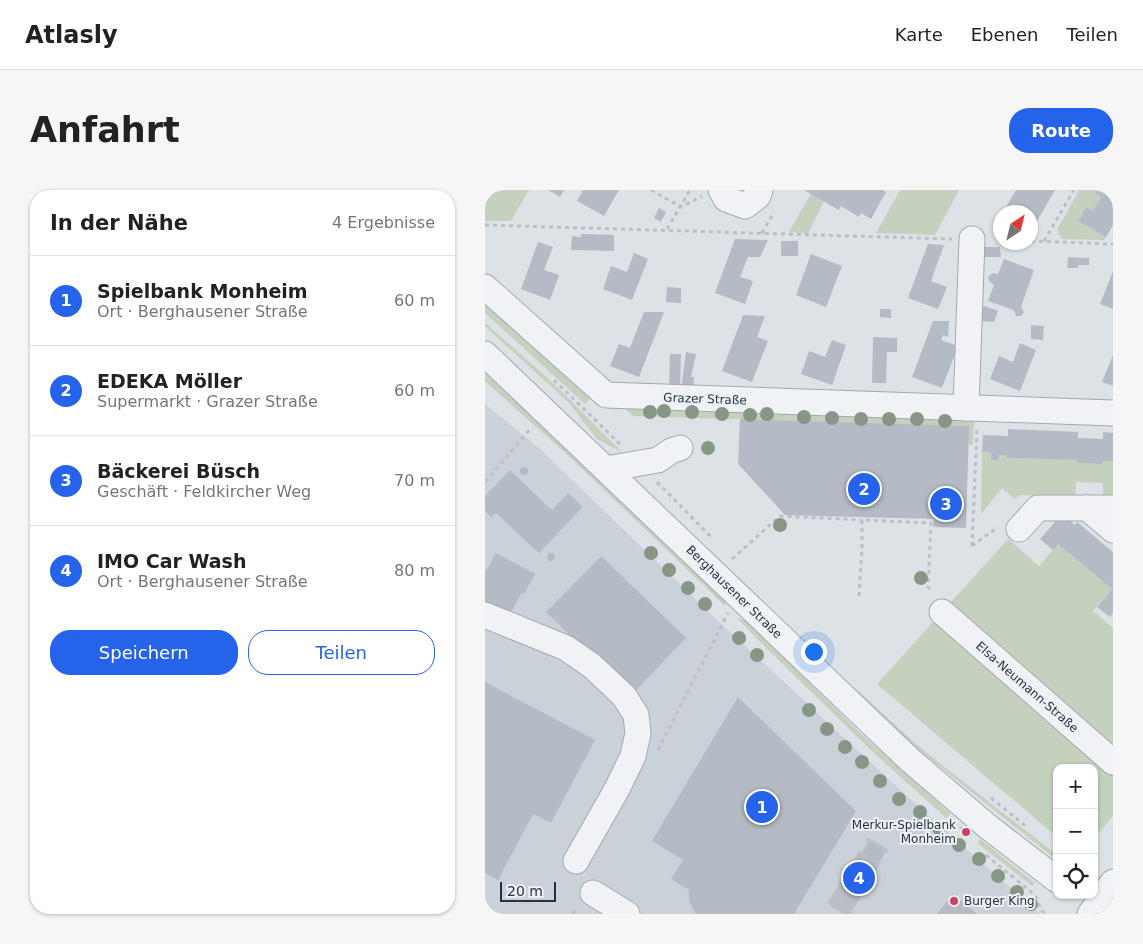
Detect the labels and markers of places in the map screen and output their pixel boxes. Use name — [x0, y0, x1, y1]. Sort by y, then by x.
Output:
pin: 2 — [848, 470, 880, 508]
pin: 3 — [930, 485, 962, 523]
pin: 1 — [746, 788, 778, 826]
place label: Merkur-Spielbank Monheim — [852, 818, 956, 846]
marker: Merkur-Spielbank Monheim — [960, 826, 972, 838]
pin: 4 — [843, 859, 875, 897]
place label: Burger King — [964, 894, 1035, 908]
marker: Burger King — [948, 895, 960, 907]

